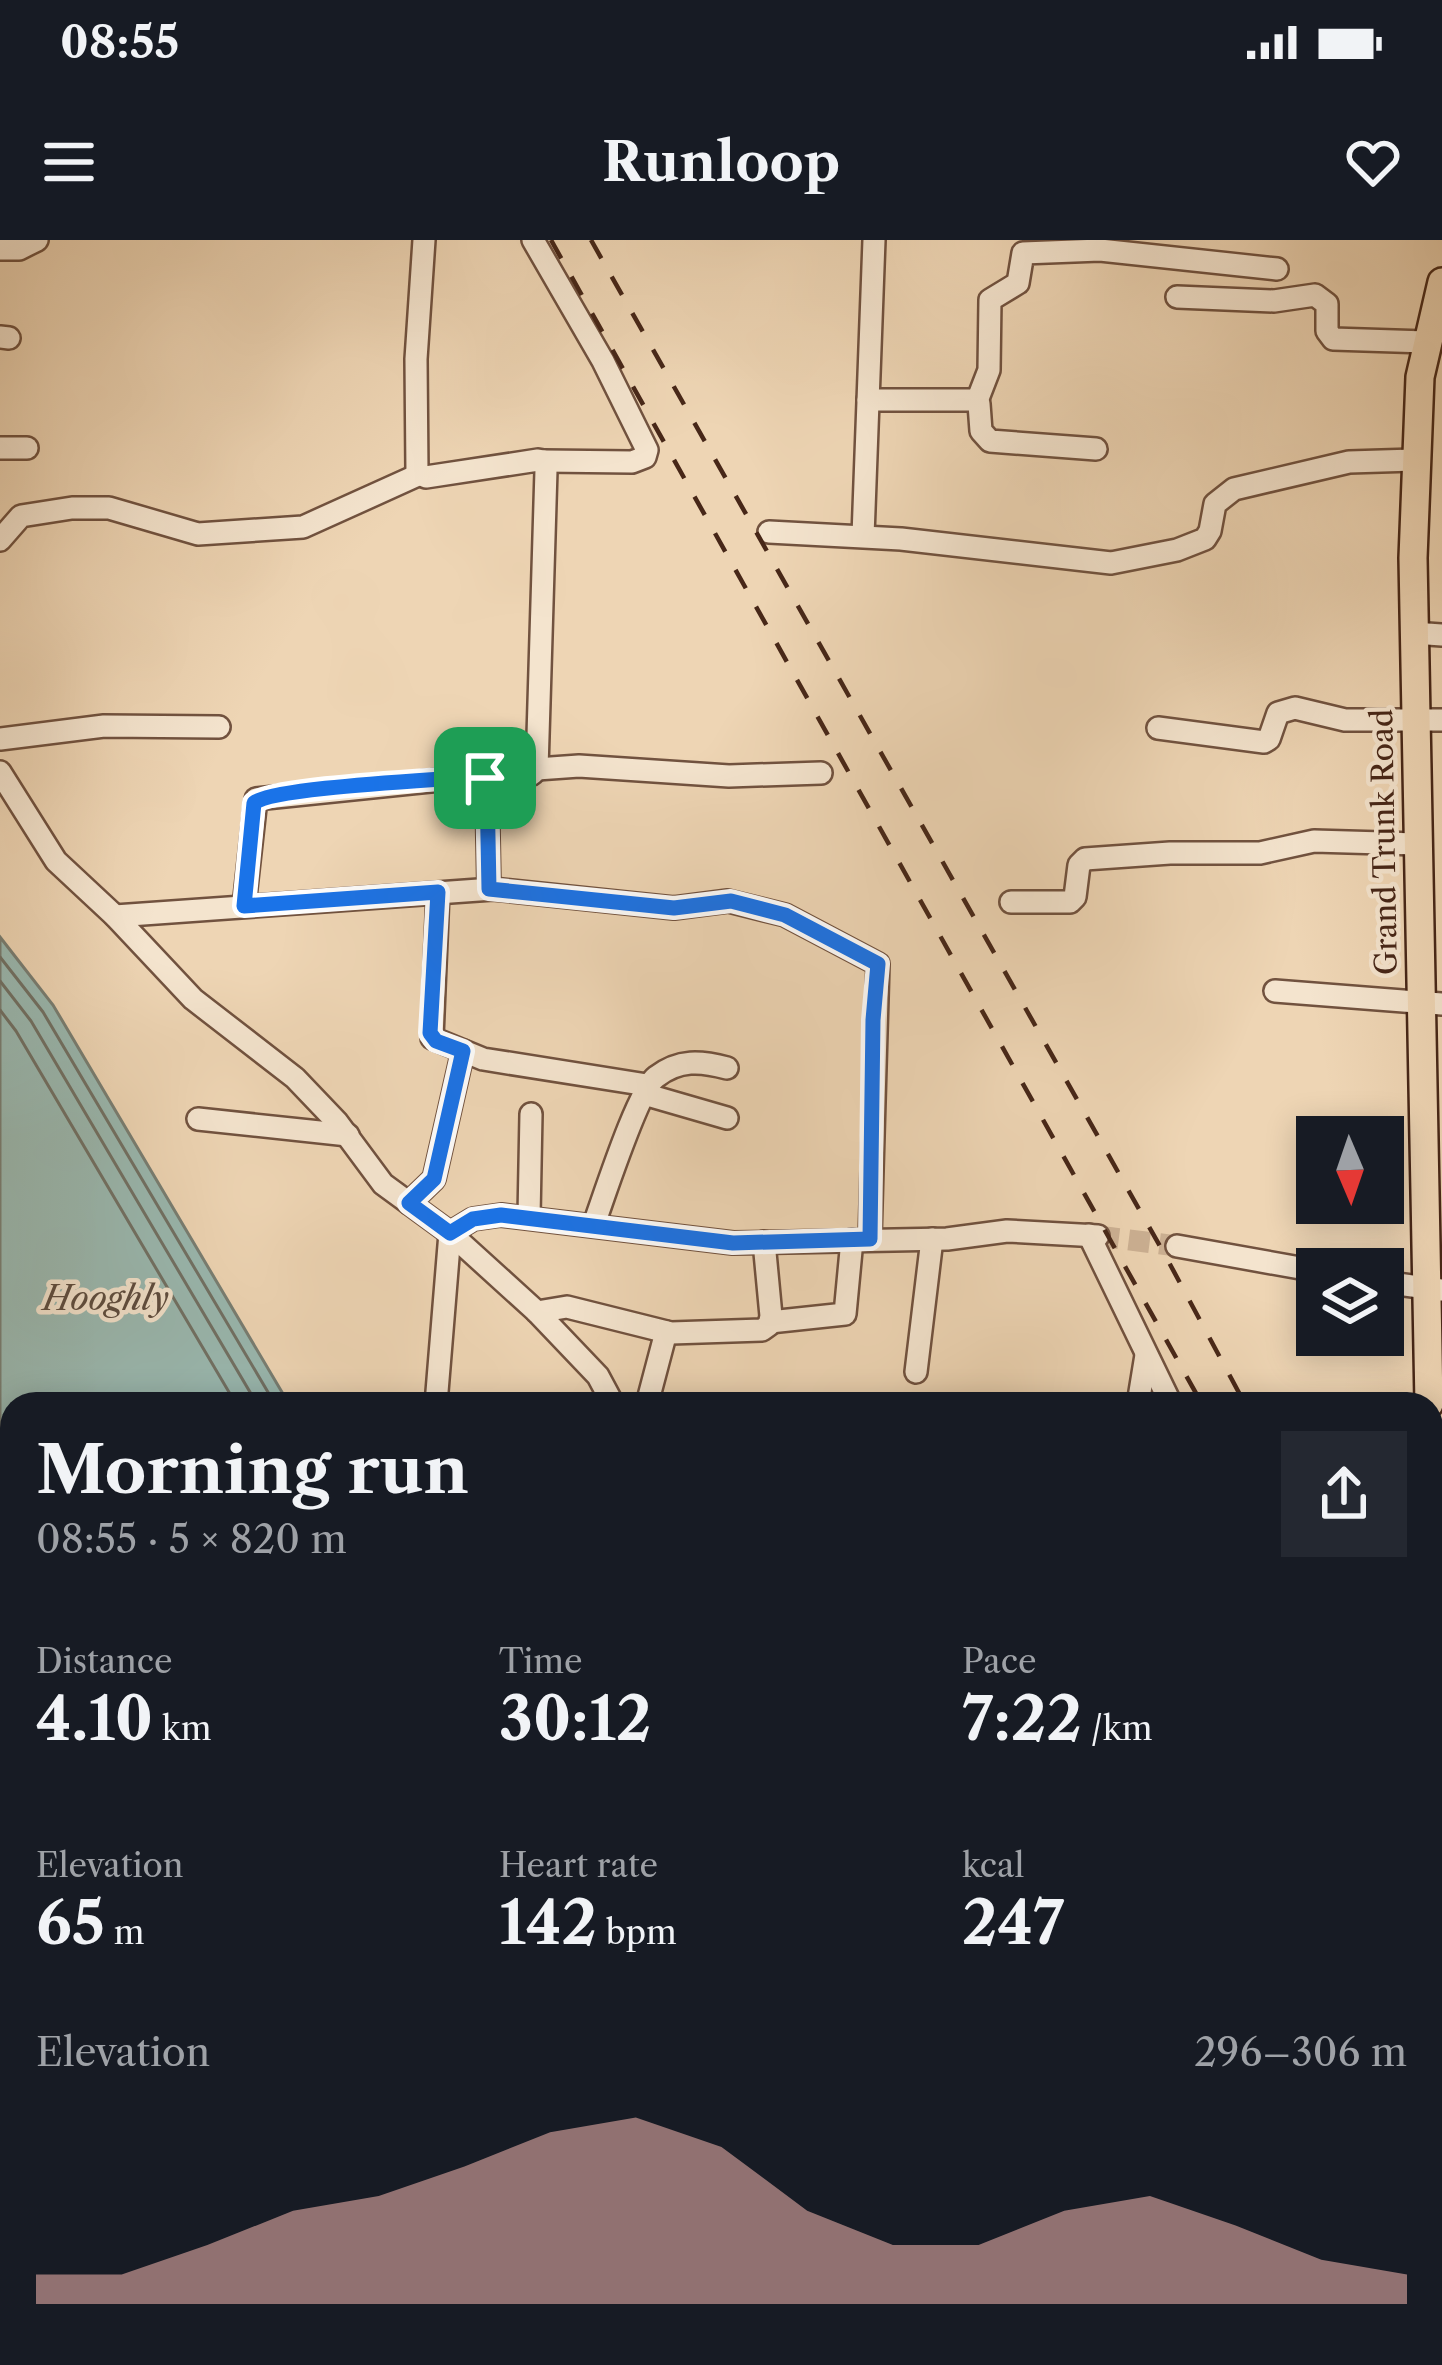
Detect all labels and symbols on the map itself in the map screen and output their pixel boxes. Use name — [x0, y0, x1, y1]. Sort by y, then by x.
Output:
street label: Grand Trunk Road — [1363, 709, 1405, 975]
pin — [434, 727, 536, 829]
north arrow — [1296, 1116, 1404, 1224]
water label: Hooghly — [40, 1278, 169, 1319]

